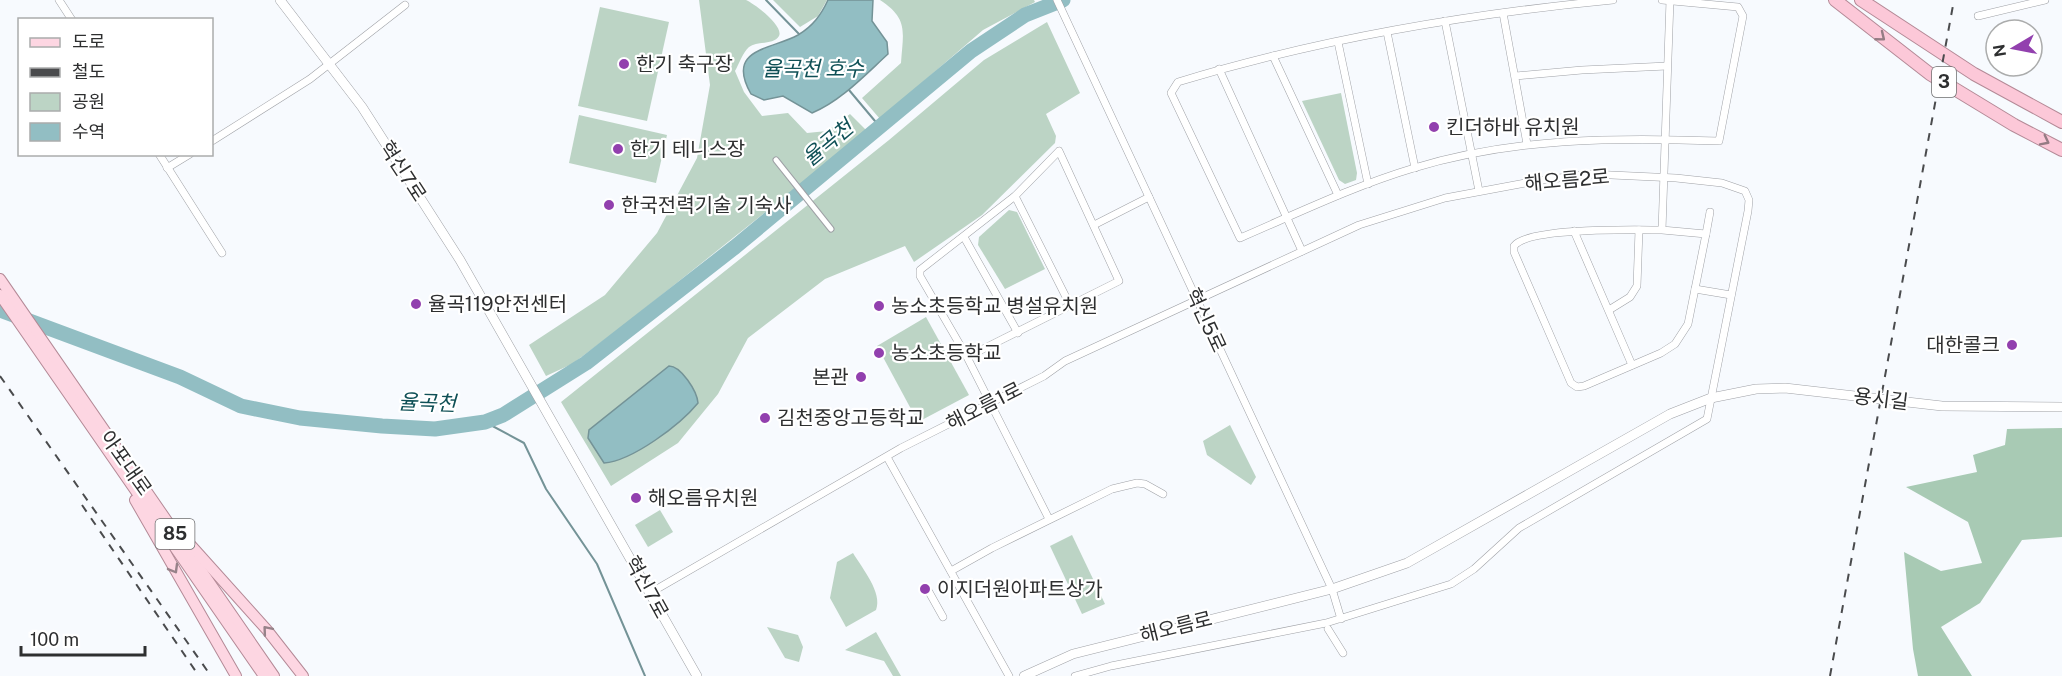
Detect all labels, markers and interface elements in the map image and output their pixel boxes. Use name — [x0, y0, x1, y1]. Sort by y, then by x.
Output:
legend — [18, 18, 213, 156]
north arrow — [1984, 18, 2044, 78]
one-way arrow — [1874, 29, 1885, 40]
text: 도로 — [72, 31, 105, 52]
text: N — [1989, 43, 2010, 58]
place label: 한기 축구장 — [636, 52, 733, 76]
water label: 율곡천 호수 — [762, 56, 865, 81]
marker: 한기 축구장 — [617, 57, 631, 71]
text: 철도 — [72, 61, 105, 82]
road number: 3 — [1932, 67, 1956, 97]
text: 공원 — [72, 91, 105, 112]
water label: 율곡천 — [797, 113, 860, 171]
place label: 킨더하바 유치원 — [1446, 115, 1580, 139]
marker: 킨더하바 유치원 — [1427, 120, 1441, 134]
text: 수역 — [72, 121, 105, 142]
one-way arrow — [2039, 134, 2049, 145]
street label: 혁신7로 — [375, 136, 431, 206]
place label: 한기 테니스장 — [630, 137, 745, 161]
marker: 한기 테니스장 — [611, 142, 625, 156]
street label: 해오름2로 — [1523, 164, 1611, 196]
place label: 한국전력기술 기숙사 — [621, 193, 791, 217]
marker: 한국전력기술 기숙사 — [602, 198, 616, 212]
street label: 혁신5로 — [1181, 284, 1231, 356]
place label: 율곡119안전센터 — [428, 292, 567, 316]
place label: 농소초등학교 병설유치원 — [891, 294, 1098, 318]
marker: 율곡119안전센터 — [409, 297, 423, 311]
marker: 농소초등학교 병설유치원 — [872, 299, 886, 313]
place label: 대한콜크 — [1926, 333, 2000, 357]
marker: 대한콜크 — [2005, 338, 2019, 352]
place label: 농소초등학교 — [891, 341, 1001, 365]
marker: 농소초등학교 — [872, 346, 886, 360]
place label: 본관 — [812, 365, 849, 389]
marker: 본관 — [854, 370, 868, 384]
street label: 해오름1로 — [942, 377, 1026, 435]
street label: 용시길 — [1852, 384, 1910, 414]
water label: 율곡천 — [398, 389, 459, 416]
place label: 김천중앙고등학교 — [777, 406, 924, 430]
marker: 김천중앙고등학교 — [758, 411, 772, 425]
street label: 아포대로 — [95, 426, 157, 500]
place label: 해오름유치원 — [648, 486, 758, 510]
marker: 해오름유치원 — [629, 491, 643, 505]
road number: 85 — [156, 519, 195, 549]
street label: 혁신7로 — [620, 552, 674, 622]
one-way arrow — [167, 563, 178, 573]
place label: 이지더원아파트상가 — [937, 577, 1103, 601]
marker: 이지더원아파트상가 — [918, 582, 932, 596]
street label: 해오름로 — [1137, 606, 1215, 648]
scale bar — [21, 619, 146, 657]
one-way arrow — [263, 626, 274, 637]
text: 100 m — [30, 629, 79, 650]

